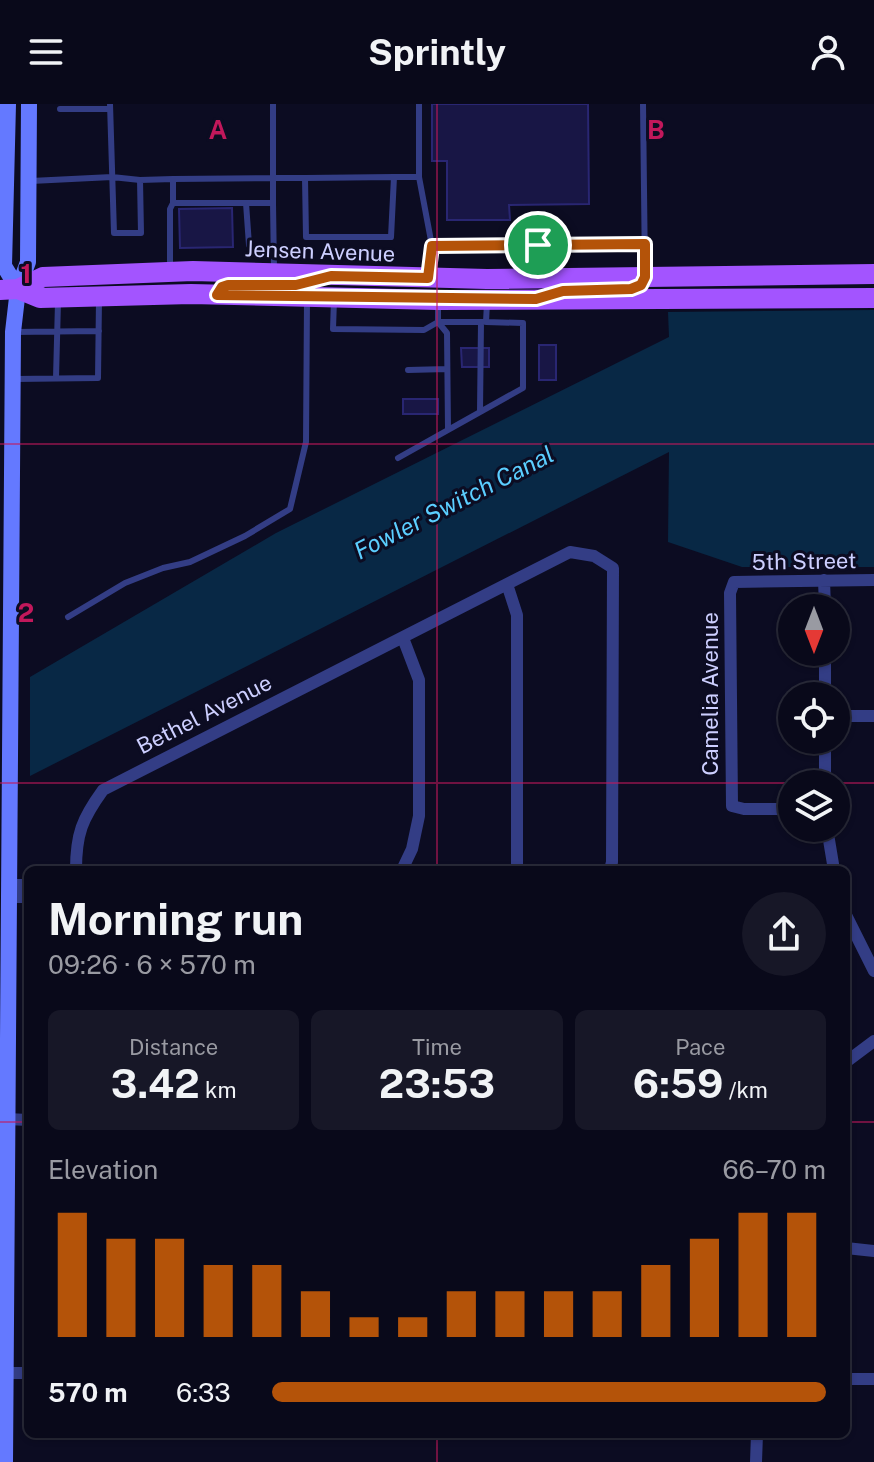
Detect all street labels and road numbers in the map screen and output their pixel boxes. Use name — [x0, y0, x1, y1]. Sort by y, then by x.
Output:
street label: Jensen Avenue — [244, 235, 396, 267]
street label: 5th Street — [751, 547, 857, 575]
street label: Camelia Avenue — [697, 612, 723, 776]
street label: Bethel Avenue — [132, 669, 276, 759]

